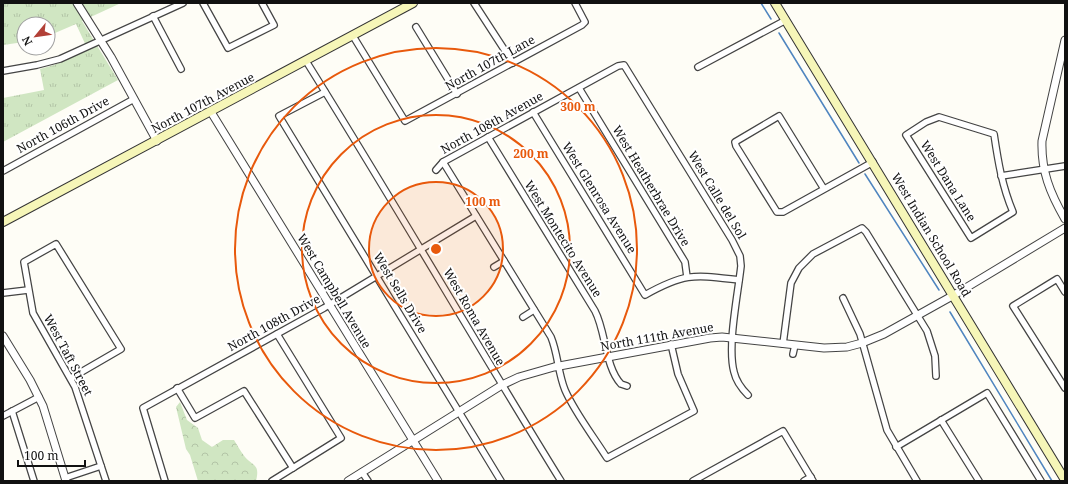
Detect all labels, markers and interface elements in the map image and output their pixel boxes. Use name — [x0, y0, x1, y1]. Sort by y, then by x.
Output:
north arrow — [16, 16, 56, 56]
street label: North 107th Lane — [442, 31, 538, 94]
text: N — [18, 33, 35, 49]
street label: North 107th Avenue — [148, 68, 257, 137]
street label: North 108th Avenue — [437, 87, 546, 158]
street label: North 106th Drive — [13, 92, 112, 157]
text: 300 m — [560, 98, 596, 115]
street label: West Heatherbrae Drive — [609, 122, 694, 249]
street label: West Dana Lane — [917, 137, 980, 224]
street label: West Glenrosa Avenue — [558, 139, 641, 257]
text: 200 m — [513, 145, 549, 162]
street label: West Calle del Sol — [684, 148, 751, 242]
street label: West Indian School Road — [888, 170, 976, 300]
street label: West Montecito Avenue — [521, 177, 606, 300]
text: 100 m — [465, 193, 501, 210]
street label: West Campbell Avenue — [293, 230, 375, 351]
centre of rings — [429, 242, 443, 256]
street label: West Sells Drive — [370, 249, 431, 336]
street label: West Roma Avenue — [440, 265, 509, 369]
street label: North 108th Drive — [224, 290, 323, 355]
street label: West Taft Street — [40, 311, 97, 398]
street label: North 111th Avenue — [599, 318, 715, 355]
scale bar — [18, 442, 85, 468]
text: 100 m — [24, 447, 59, 464]

